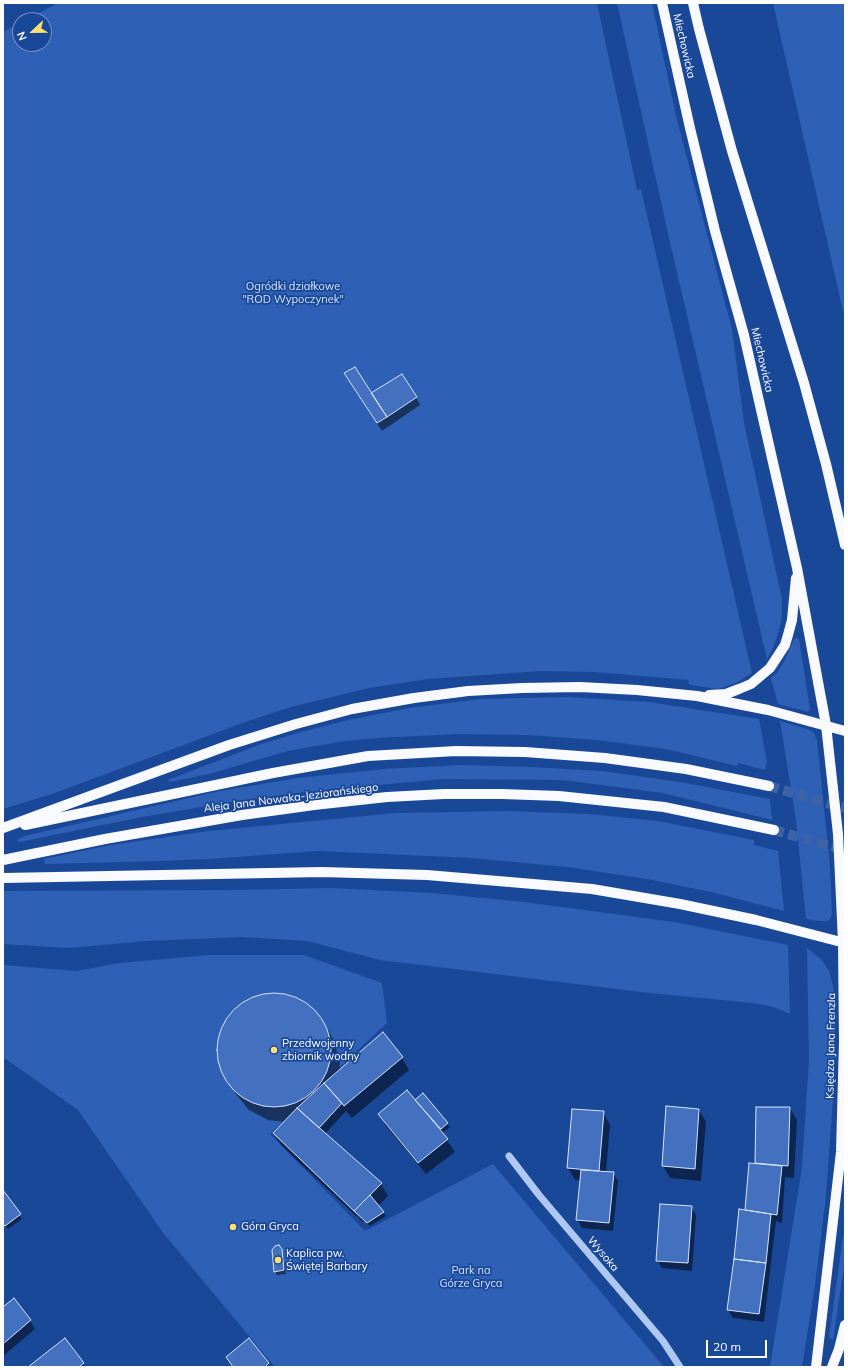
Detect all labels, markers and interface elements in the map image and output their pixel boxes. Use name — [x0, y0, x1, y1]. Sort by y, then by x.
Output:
north arrow — [12, 12, 52, 52]
street label: Miechowicka — [670, 12, 698, 80]
text: N — [14, 30, 30, 43]
park label: Ogródki działkowe "ROD Wypoczynek" — [242, 280, 344, 306]
street label: Miechowicka — [748, 326, 776, 394]
street label: Aleja Jana Nowaka-Jeziorańskiego — [203, 781, 379, 815]
street label: Księdza Jana Frenzla — [823, 993, 839, 1099]
place label: Przedwojenny zbiornik wodny — [282, 1037, 359, 1063]
marker: Przedwojenny zbiornik wodny — [269, 1045, 279, 1055]
place label: Góra Gryca — [241, 1220, 299, 1234]
marker: Góra Gryca — [228, 1222, 238, 1232]
street label: Wysoka — [585, 1234, 621, 1274]
place label: Kaplica pw. Świętej Barbary — [286, 1247, 368, 1273]
marker: Kaplica pw. Świętej Barbary — [273, 1255, 283, 1265]
park label: Park na Górze Gryca — [440, 1264, 502, 1290]
scale bar — [708, 1332, 769, 1358]
text: 20 m — [713, 1339, 741, 1354]

